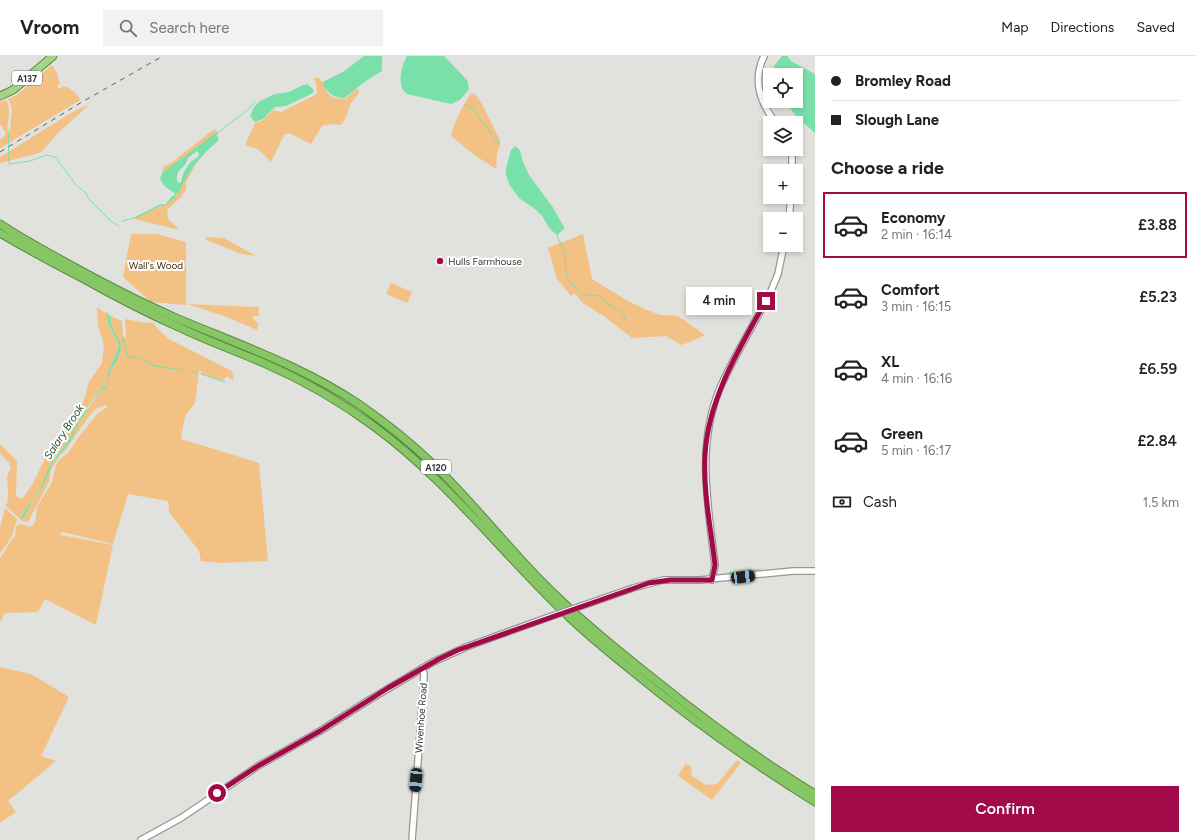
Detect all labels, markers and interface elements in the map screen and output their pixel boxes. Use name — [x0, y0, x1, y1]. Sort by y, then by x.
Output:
search box — [103, 10, 383, 46]
text: Vroom — [20, 16, 79, 39]
icon: search — [117, 17, 139, 39]
text: Search here — [149, 19, 229, 37]
text: Map — [1001, 19, 1029, 36]
text: Directions — [1051, 19, 1114, 36]
text: Saved — [1136, 19, 1175, 36]
map controls — [763, 68, 803, 252]
button: locate — [763, 68, 803, 108]
road number: A137 — [12, 71, 42, 85]
text: Bromley Road — [855, 72, 951, 90]
text: Slough Lane — [855, 111, 939, 129]
button: layers — [763, 116, 803, 156]
text: Choose a ride — [831, 157, 944, 179]
button: + — [763, 164, 803, 204]
icon: car — [833, 207, 869, 243]
text: Economy — [881, 209, 946, 227]
button: − — [763, 212, 803, 252]
text: £3.88 — [1138, 216, 1177, 234]
text: 2 min · 16:14 — [881, 227, 952, 242]
place label: Hulls Farmhouse — [448, 255, 523, 268]
marker: Hulls Farmhouse — [435, 256, 445, 266]
park label: Wall's Wood — [129, 259, 183, 272]
icon: car — [833, 279, 869, 315]
text: Comfort — [881, 281, 940, 299]
callout: 4 min — [686, 287, 752, 315]
text: £5.23 — [1139, 288, 1177, 306]
route end — [757, 292, 775, 310]
text: 4 min — [702, 293, 736, 308]
text: 3 min · 16:15 — [881, 299, 951, 314]
icon: car — [833, 351, 869, 387]
text: XL — [881, 353, 899, 371]
text: £6.59 — [1139, 360, 1177, 378]
text: 4 min · 16:16 — [881, 371, 952, 386]
water label: Salary Brook — [41, 402, 87, 462]
icon: car — [833, 423, 869, 459]
text: Green — [881, 425, 923, 443]
text: £2.84 — [1138, 432, 1177, 450]
text: 5 min · 16:17 — [881, 443, 951, 458]
road number: A120 — [421, 460, 451, 474]
icon: cash — [831, 491, 853, 513]
text: Cash — [863, 493, 897, 511]
text: 1.5 km — [1143, 495, 1179, 510]
car — [730, 570, 756, 584]
street label: Wivenhoe Road — [412, 682, 430, 754]
car — [409, 768, 423, 792]
route start — [208, 784, 226, 802]
button: Confirm — [831, 786, 1179, 832]

